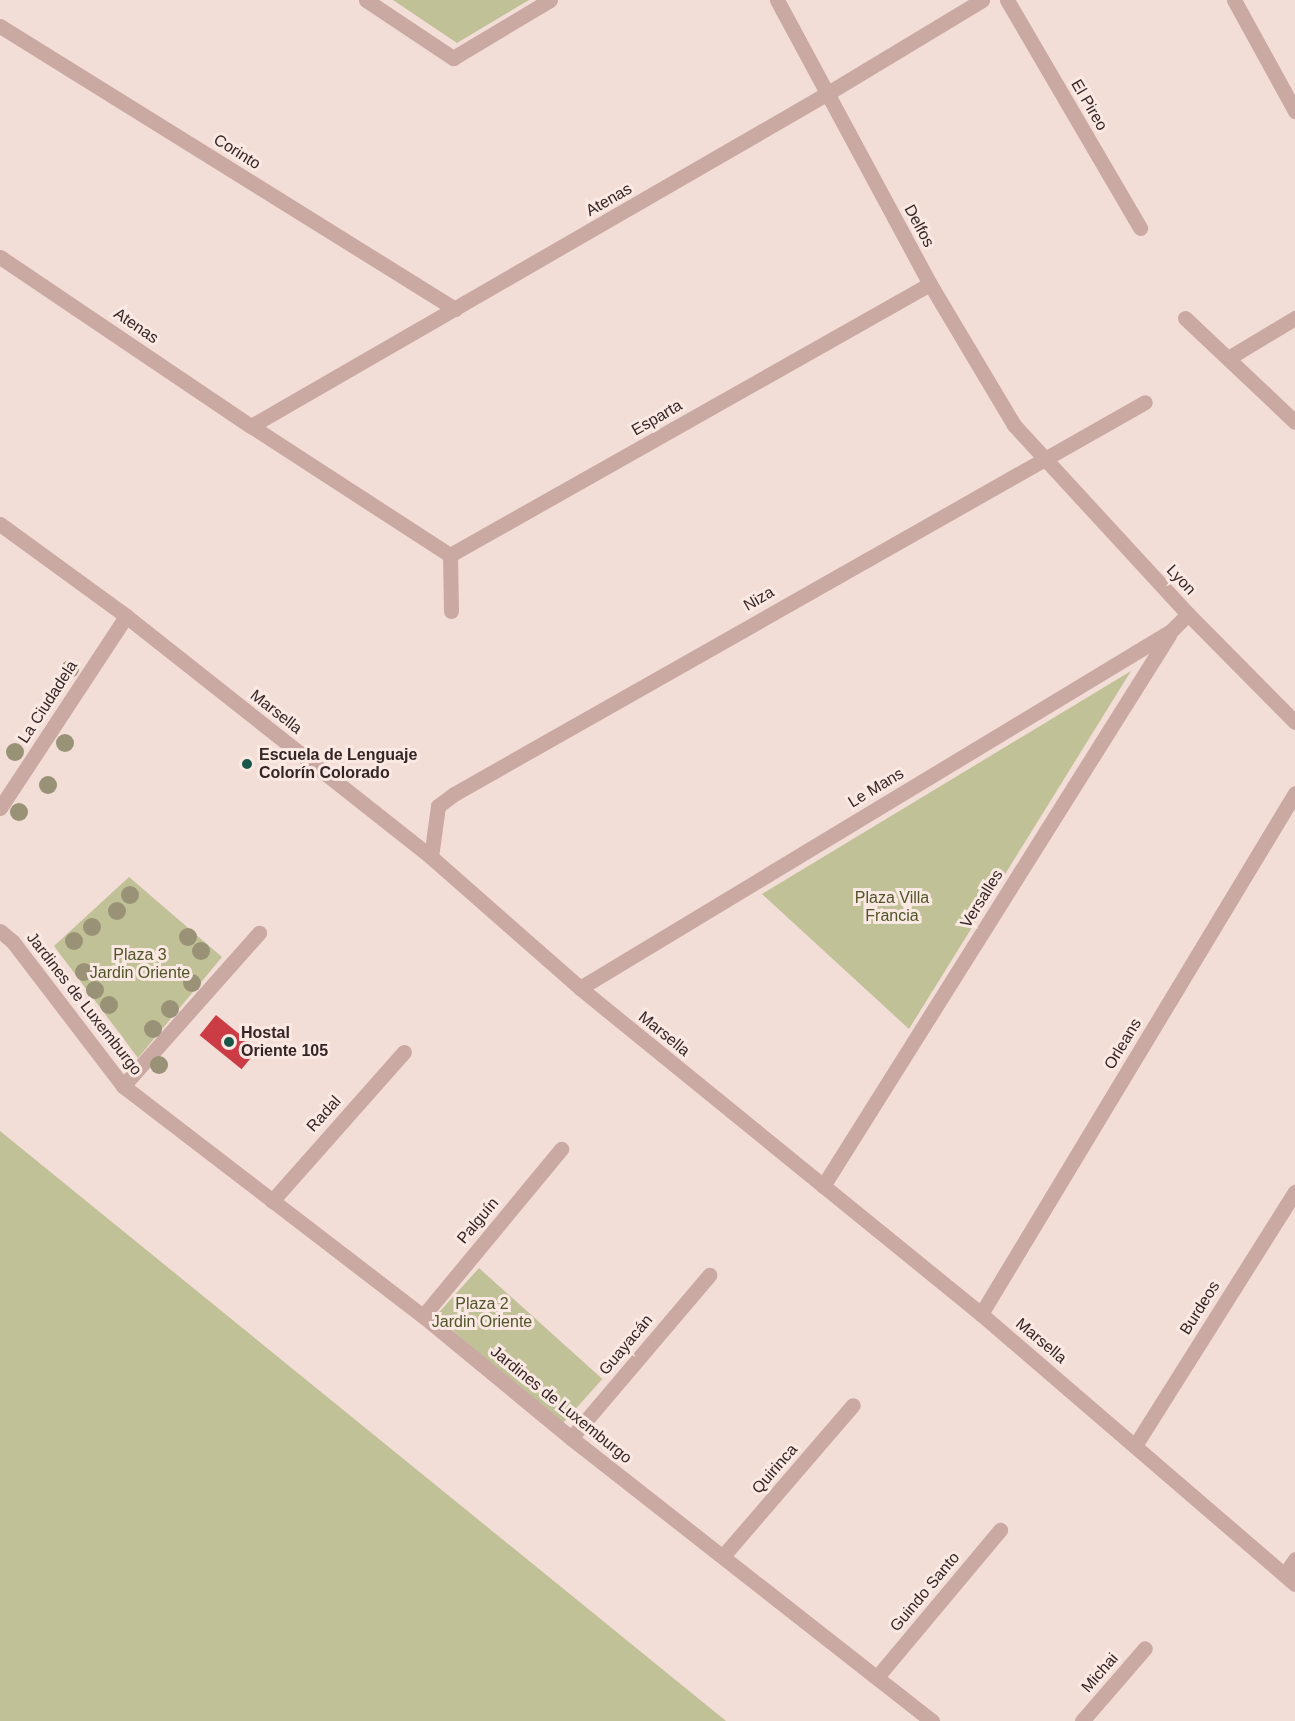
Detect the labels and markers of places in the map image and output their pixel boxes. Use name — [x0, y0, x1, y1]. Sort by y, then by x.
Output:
place label: Escuela de Lenguaje Colorín Colorado — [259, 745, 417, 783]
marker: Escuela de Lenguaje Colorín Colorado — [240, 757, 254, 771]
place label: Hostal Oriente 105 — [241, 1023, 328, 1061]
marker: Hostal Oriente 105 — [222, 1035, 236, 1049]

